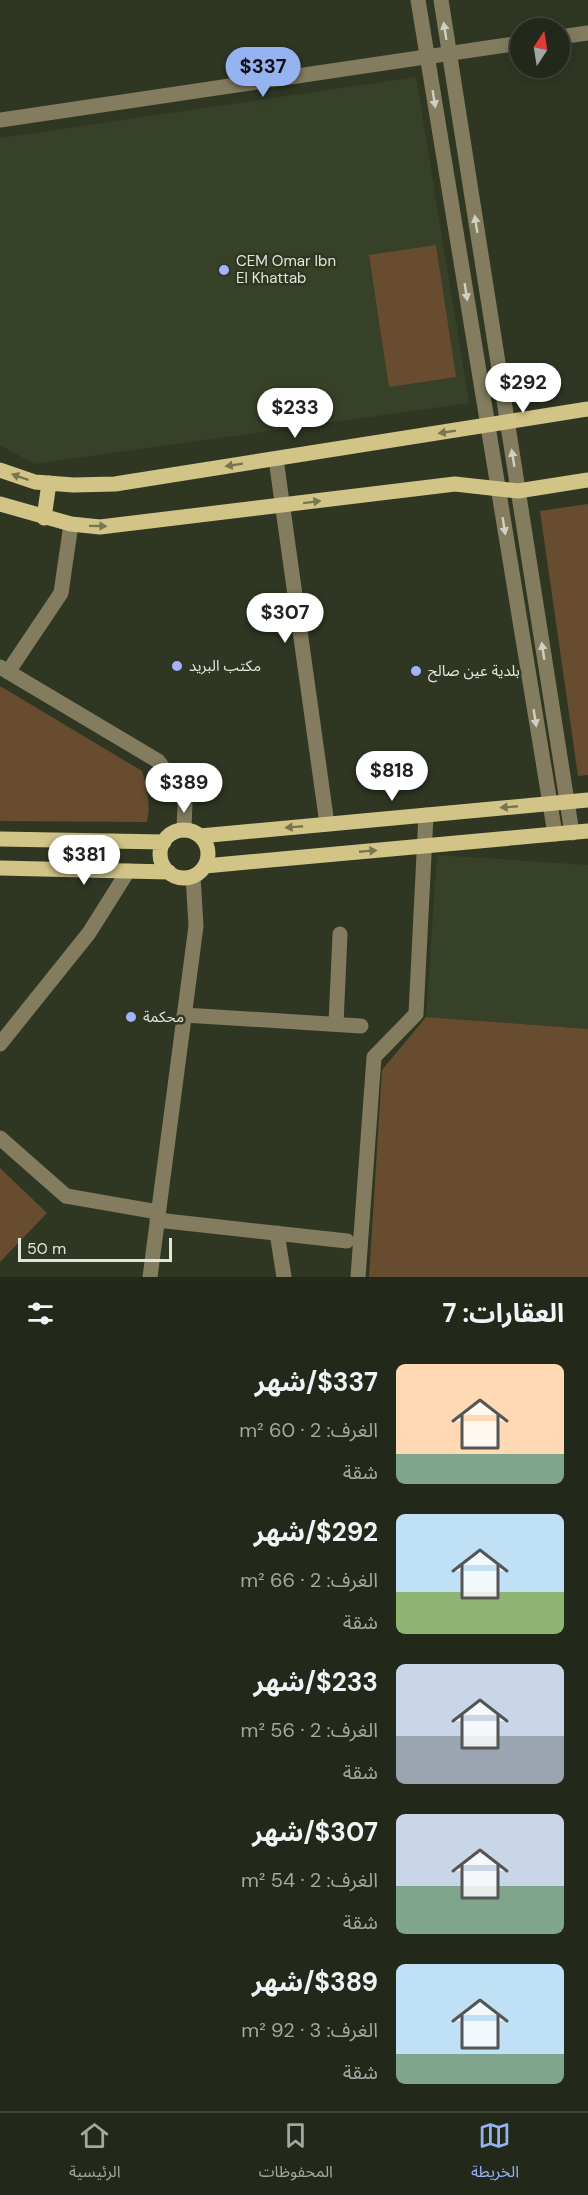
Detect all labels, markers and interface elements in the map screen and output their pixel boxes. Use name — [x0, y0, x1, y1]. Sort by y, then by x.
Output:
north arrow — [510, 18, 570, 78]
map controls — [510, 18, 570, 78]
one-way arrow — [441, 22, 450, 41]
pin: $337 — [227, 47, 299, 98]
text: $337 — [240, 53, 286, 79]
one-way arrow — [430, 90, 439, 109]
one-way arrow — [471, 214, 480, 233]
place label: CEM Omar Ibn El Khattab — [236, 251, 336, 288]
marker: CEM Omar Ibn El Khattab — [217, 263, 231, 277]
one-way arrow — [461, 282, 470, 301]
pin: $292 — [487, 363, 559, 414]
text: $292 — [499, 369, 547, 395]
pin: $233 — [259, 388, 331, 439]
text: $233 — [271, 394, 319, 420]
one-way arrow — [438, 427, 457, 436]
one-way arrow — [508, 448, 517, 467]
one-way arrow — [224, 461, 243, 470]
one-way arrow — [11, 472, 29, 481]
one-way arrow — [303, 497, 322, 506]
one-way arrow — [500, 516, 509, 535]
one-way arrow — [88, 521, 107, 530]
pin: $307 — [249, 593, 321, 644]
text: $307 — [261, 599, 309, 625]
one-way arrow — [539, 641, 548, 660]
place label: مكتب البريد — [189, 656, 261, 676]
marker: مكتب البريد — [170, 659, 184, 673]
place label: بلدية عين صالح — [428, 661, 520, 683]
marker: بلدية عين صالح — [409, 664, 423, 678]
one-way arrow — [531, 709, 540, 728]
pin: $818 — [356, 751, 428, 802]
text: $818 — [370, 757, 414, 783]
pin: $389 — [148, 763, 220, 814]
text: $389 — [159, 769, 209, 795]
one-way arrow — [499, 802, 518, 812]
one-way arrow — [284, 822, 303, 832]
pin: $381 — [48, 835, 120, 886]
text: $381 — [62, 841, 106, 867]
one-way arrow — [359, 846, 378, 856]
place label: محكمة — [143, 1007, 184, 1027]
marker: محكمة — [124, 1010, 138, 1024]
scale bar — [18, 1235, 172, 1262]
text: 50 m — [27, 1238, 66, 1259]
text: العقارات: 7 — [442, 1296, 564, 1330]
icon: filters — [24, 1297, 57, 1330]
text: $337/شهر — [255, 1365, 378, 1399]
icon: home — [444, 1388, 516, 1460]
text: الغرف: 2 · 60 m² — [239, 1417, 378, 1443]
text: شقة — [343, 1459, 378, 1485]
text: $292/شهر — [254, 1515, 378, 1549]
icon: home — [444, 1538, 516, 1610]
text: الغرف: 2 · 66 m² — [240, 1567, 378, 1593]
text: شقة — [343, 1609, 378, 1635]
text: $233/شهر — [254, 1665, 378, 1699]
icon: home — [444, 1688, 516, 1760]
text: الغرف: 2 · 56 m² — [241, 1717, 378, 1743]
text: شقة — [343, 1759, 378, 1785]
text: $307/شهر — [252, 1815, 378, 1849]
icon: home — [444, 1838, 516, 1910]
text: الغرف: 2 · 54 m² — [241, 1867, 378, 1893]
text: شقة — [343, 1909, 378, 1935]
text: $389/شهر — [252, 1965, 378, 1999]
icon: home — [444, 1988, 516, 2060]
text: الغرف: 3 · 92 m² — [241, 2017, 378, 2043]
text: شقة — [343, 2059, 378, 2085]
tab: الرئيسية — [69, 2119, 121, 2189]
tab: المحفوظات — [259, 2119, 333, 2189]
tab: الخريطة — [471, 2119, 519, 2189]

